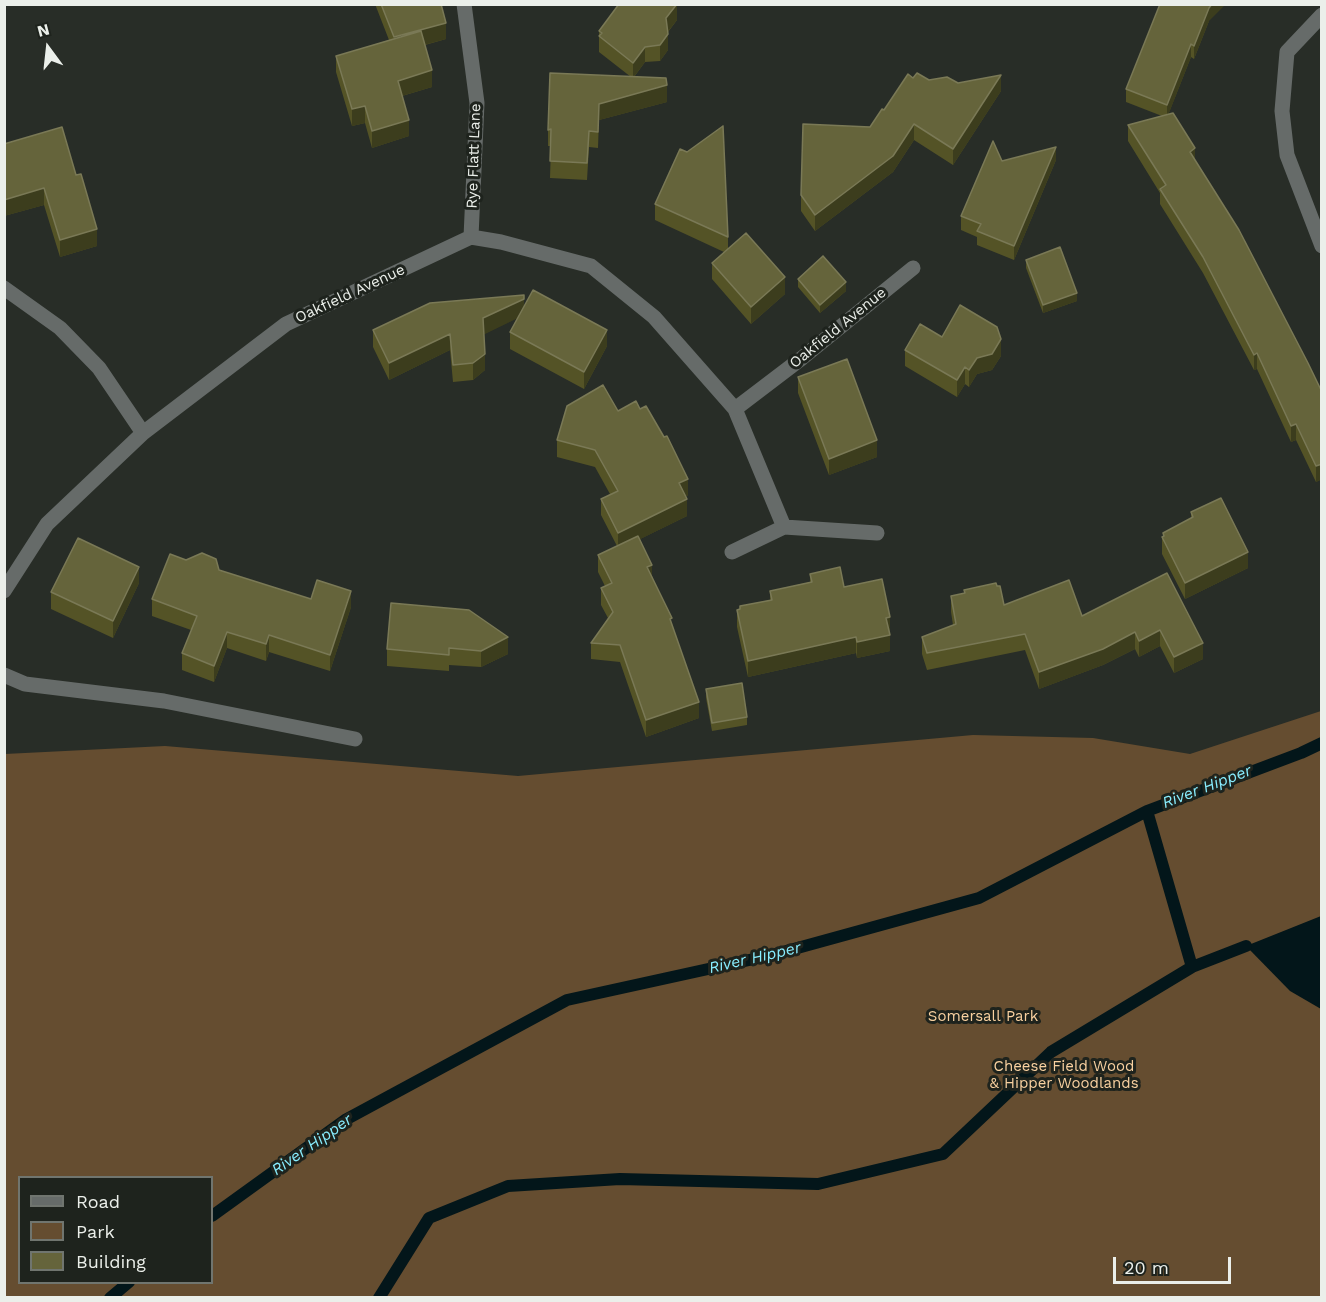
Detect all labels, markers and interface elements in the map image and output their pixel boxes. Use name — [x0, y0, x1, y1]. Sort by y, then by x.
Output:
north arrow — [18, 18, 78, 78]
text: N — [35, 19, 51, 41]
street label: Rye Flatt Lane — [463, 103, 485, 209]
street label: Oakfield Avenue — [292, 261, 408, 327]
street label: Oakfield Avenue — [786, 284, 890, 372]
water label: River Hipper — [1160, 761, 1254, 813]
water label: River Hipper — [707, 938, 803, 978]
park label: Somersall Park — [928, 1008, 1038, 1026]
park label: Cheese Field Wood & Hipper Woodlands — [989, 1058, 1139, 1093]
water label: River Hipper — [268, 1110, 356, 1180]
legend — [18, 1176, 213, 1284]
text: Road — [76, 1191, 120, 1212]
text: Park — [76, 1221, 115, 1242]
scale bar — [1116, 1245, 1234, 1283]
text: Building — [76, 1251, 146, 1272]
text: 20 m — [1124, 1257, 1169, 1278]

